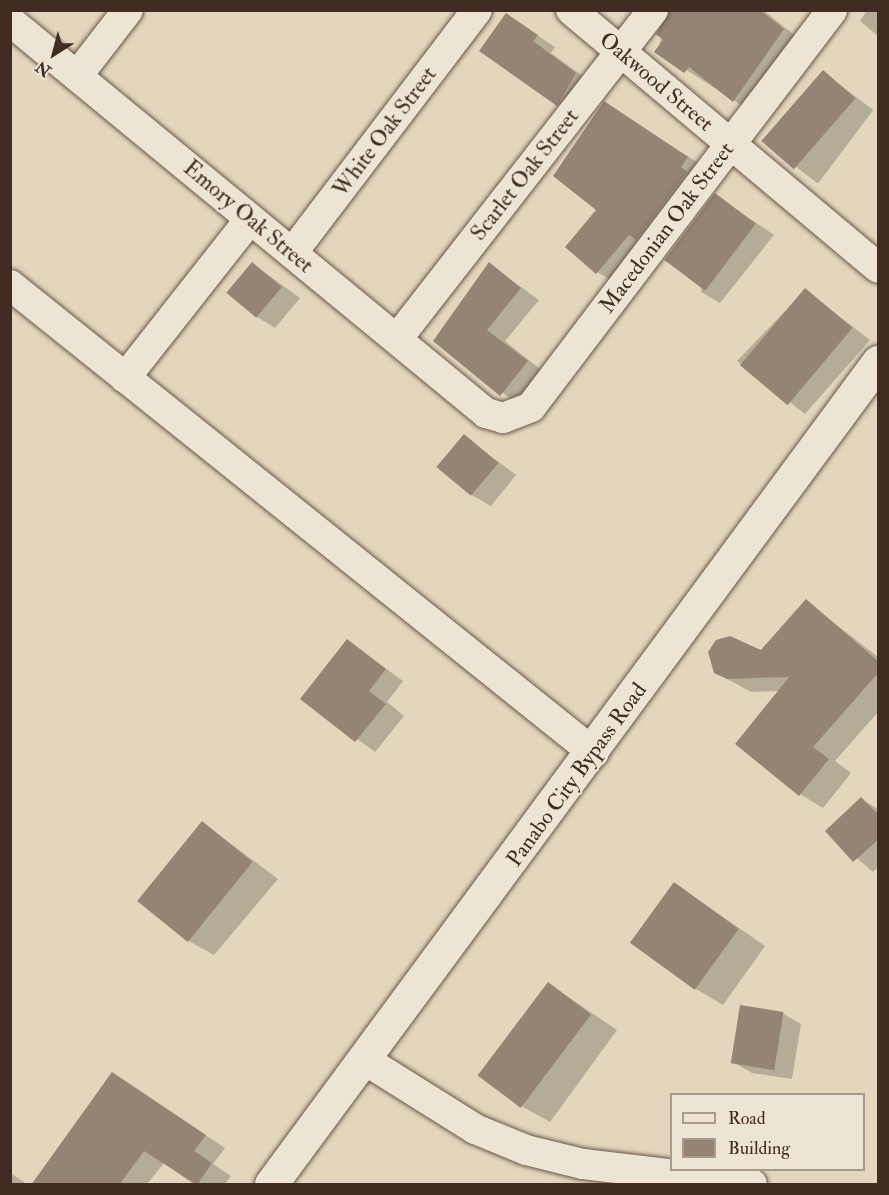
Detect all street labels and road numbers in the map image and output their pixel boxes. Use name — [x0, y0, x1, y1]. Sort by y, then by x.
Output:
street label: Oakwood Street — [594, 27, 718, 137]
street label: White Oak Street — [328, 62, 442, 202]
street label: Scarlet Oak Street — [465, 104, 585, 246]
street label: Macedonian Oak Street — [594, 137, 740, 319]
street label: Emory Oak Street — [178, 155, 318, 279]
street label: Panabo City Bypass Road — [501, 678, 653, 872]

